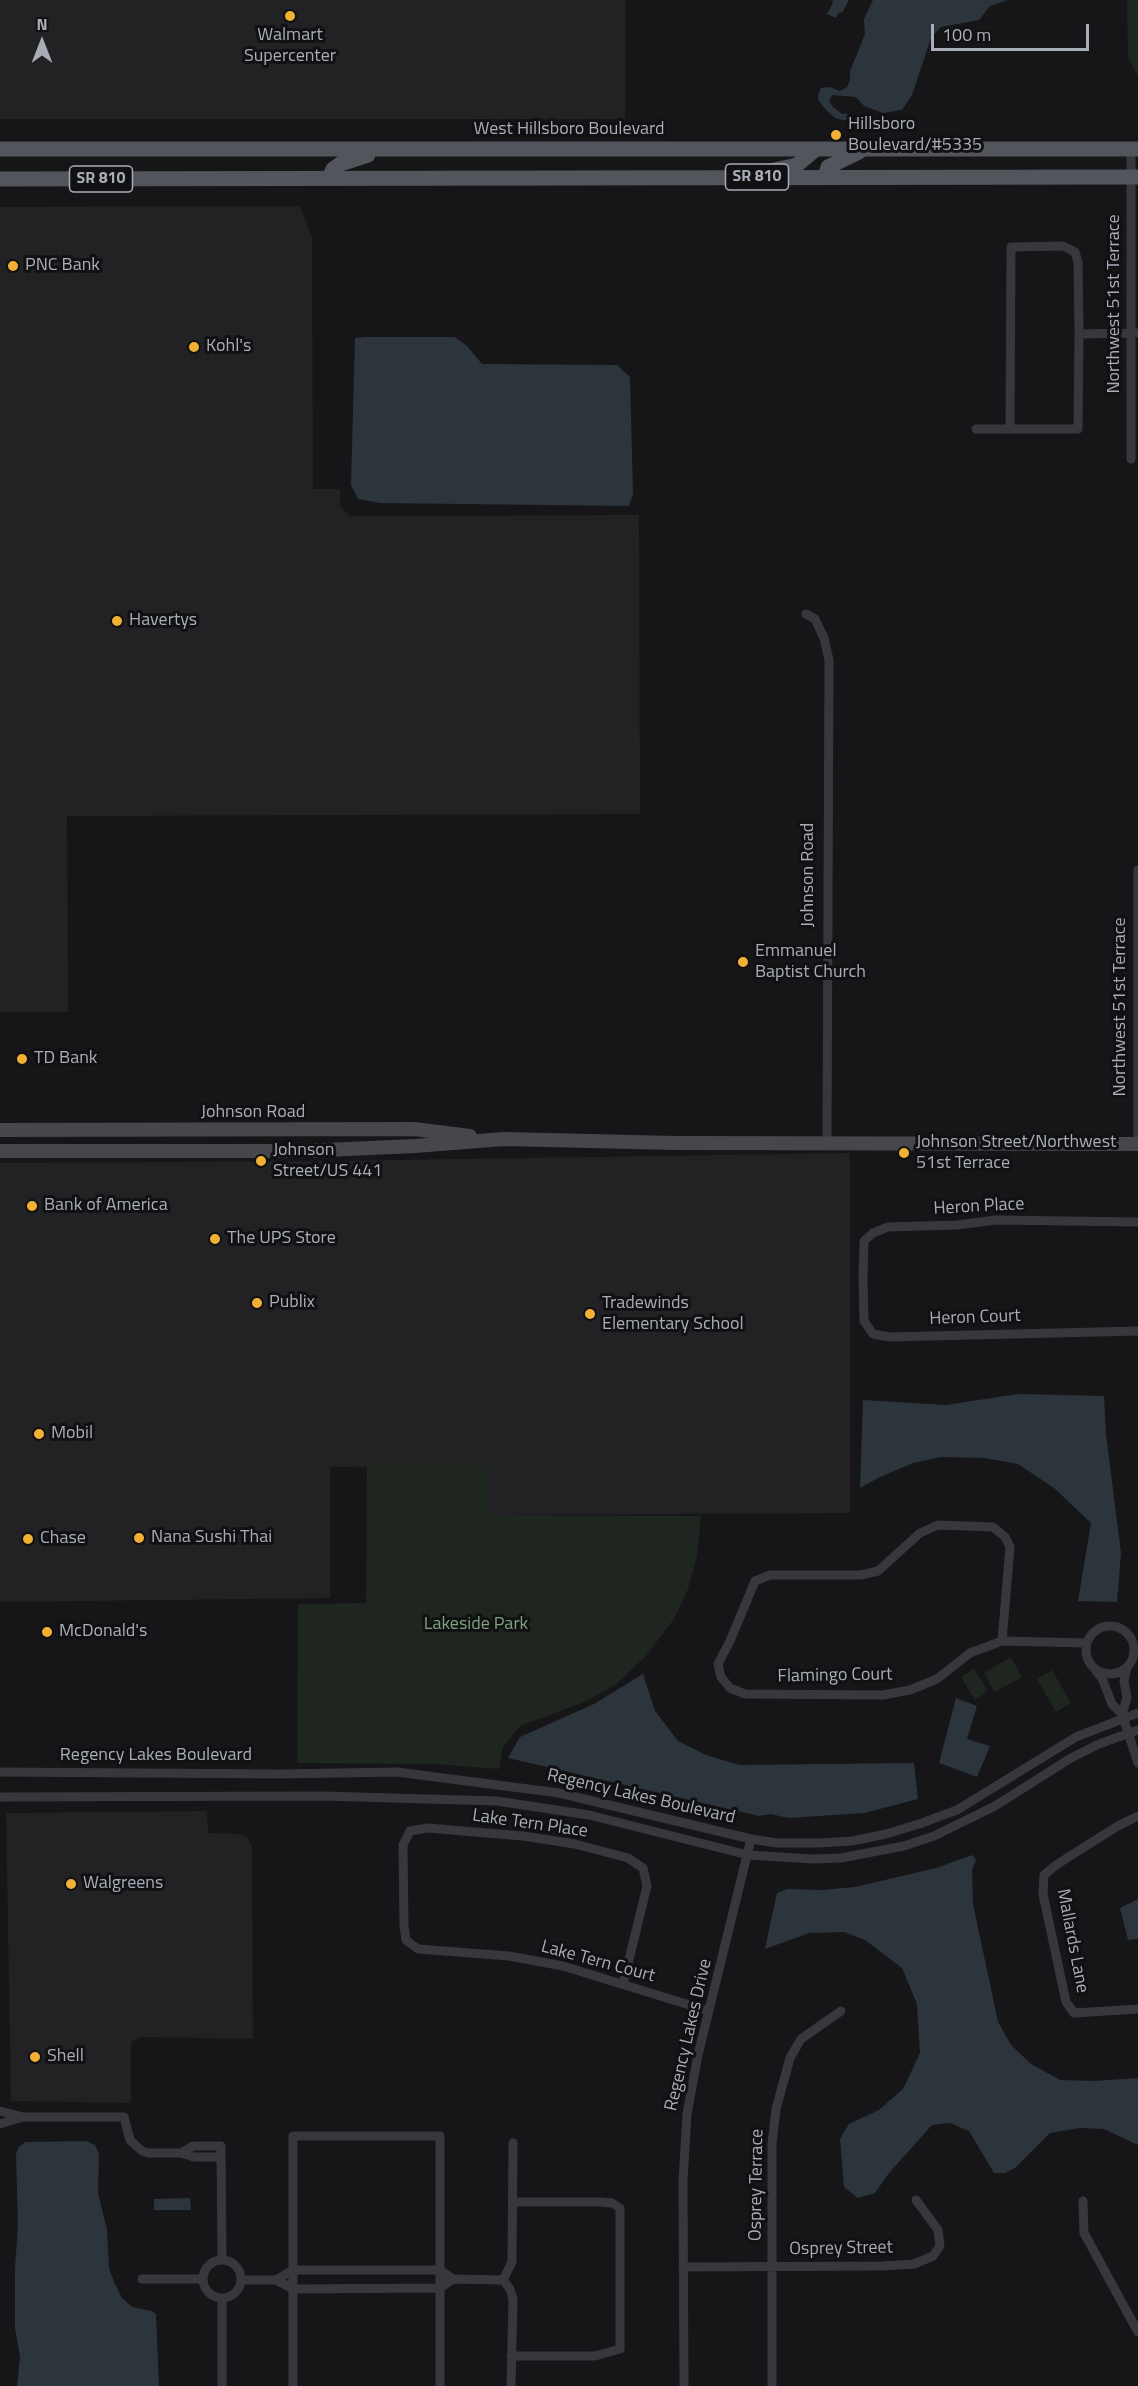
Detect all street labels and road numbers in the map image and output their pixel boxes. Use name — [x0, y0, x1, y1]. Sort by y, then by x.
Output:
street label: West Hillsboro Boulevard — [474, 119, 664, 141]
road number: SR 810 — [726, 164, 789, 190]
road number: SR 810 — [70, 166, 132, 192]
street label: Northwest 51st Terrace — [1104, 214, 1126, 394]
street label: Johnson Road — [798, 823, 820, 927]
street label: Northwest 51st Terrace — [1110, 917, 1132, 1097]
street label: Johnson Road — [201, 1102, 305, 1124]
street label: Heron Place — [933, 1194, 1025, 1220]
street label: Heron Court — [929, 1306, 1021, 1330]
street label: Flamingo Court — [777, 1664, 893, 1688]
street label: Regency Lakes Boulevard — [60, 1745, 252, 1767]
street label: Regency Lakes Boulevard — [545, 1765, 737, 1829]
street label: Lake Tern Place — [471, 1805, 589, 1843]
street label: Mallards Lane — [1051, 1887, 1093, 1995]
street label: Lake Tern Court — [539, 1936, 657, 1988]
street label: Regency Lakes Drive — [661, 1957, 717, 2113]
street label: Osprey Terrace — [745, 2129, 769, 2241]
street label: Osprey Street — [789, 2237, 893, 2261]

